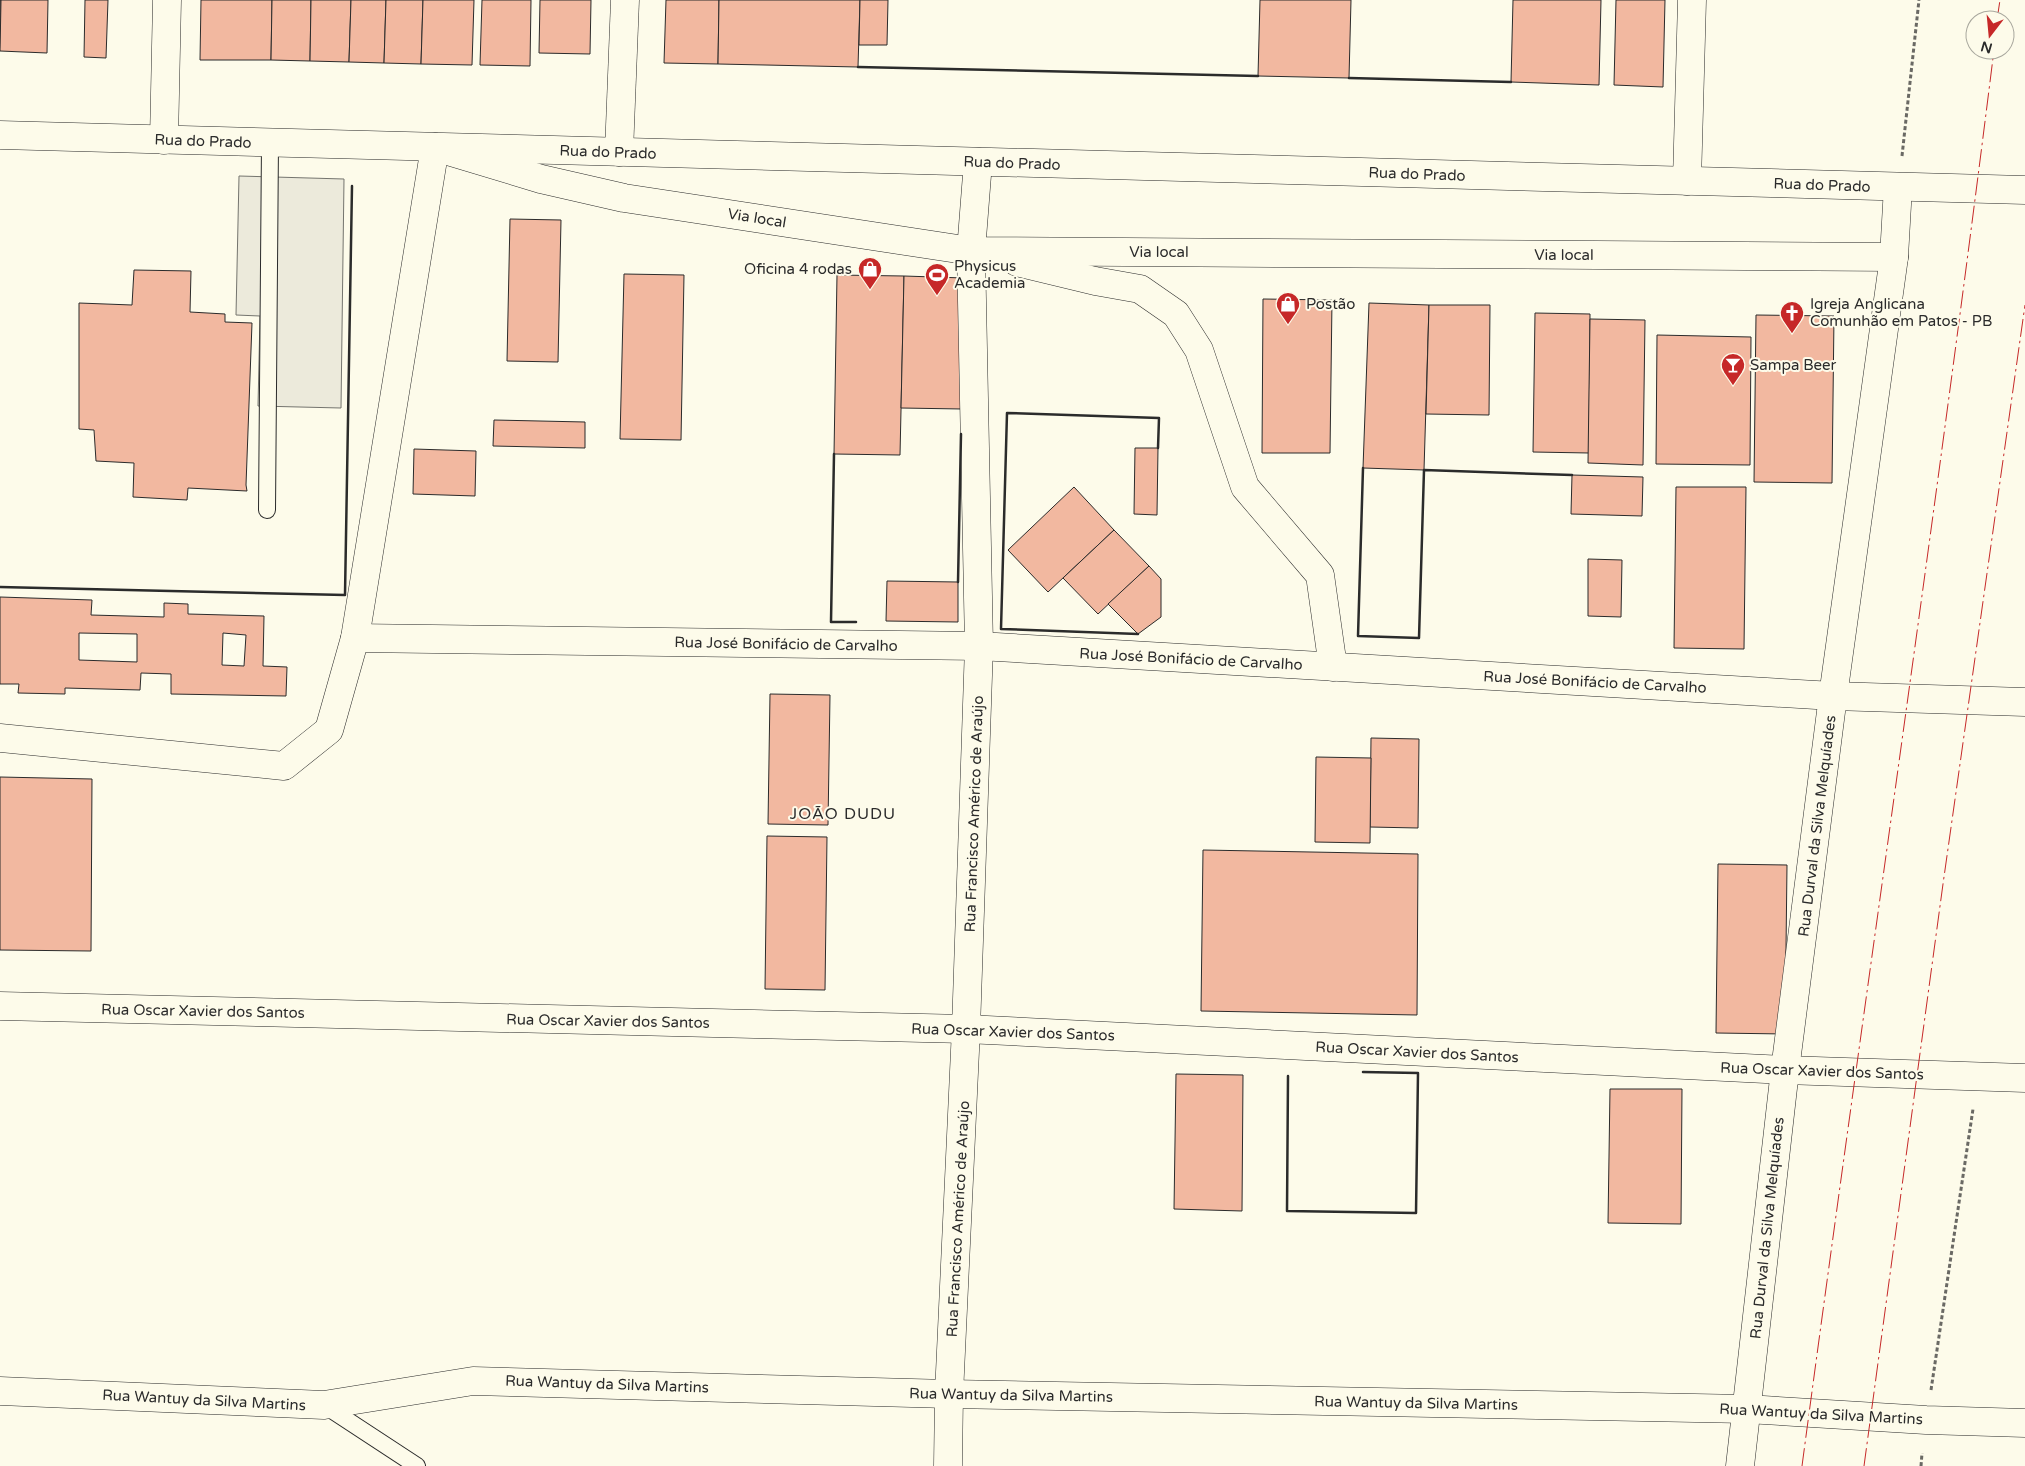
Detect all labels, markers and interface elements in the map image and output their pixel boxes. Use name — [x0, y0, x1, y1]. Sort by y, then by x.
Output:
north arrow — [1965, 10, 2015, 60]
text: N — [1979, 37, 1994, 57]
street label: Rua do Prado — [154, 130, 252, 152]
street label: Rua do Prado — [559, 141, 657, 163]
street label: Rua do Prado — [963, 152, 1061, 174]
street label: Rua do Prado — [1368, 163, 1466, 185]
street label: Rua do Prado — [1773, 174, 1871, 196]
street label: Via local — [726, 204, 788, 232]
street label: Via local — [1129, 243, 1189, 261]
street label: Via local — [1534, 246, 1594, 264]
shop icon: Oficina 4 rodas — [857, 256, 883, 290]
place label: Physicus Academia — [954, 257, 1025, 292]
place label: Oficina 4 rodas — [744, 260, 852, 278]
sports icon: Physicus Academia — [924, 262, 950, 296]
shop icon: Postão — [1275, 291, 1301, 325]
place label: Postão — [1306, 295, 1355, 313]
place label: Igreja Anglicana Comunhão em Patos - PB — [1810, 295, 1992, 330]
church icon: Igreja Anglicana Comunhão em Patos - PB — [1779, 300, 1805, 334]
bar icon: Sampa Beer — [1720, 352, 1746, 386]
place label: Sampa Beer — [1750, 356, 1837, 374]
street label: Rua José Bonifácio de Carvalho — [674, 633, 898, 655]
street label: Rua José Bonifácio de Carvalho — [1079, 644, 1303, 674]
street label: Rua José Bonifácio de Carvalho — [1483, 667, 1707, 697]
street label: Rua Francisco Américo de Araújo — [961, 695, 987, 933]
street label: Rua Durval da Silva Melquíades — [1794, 714, 1840, 938]
district label: JOÃO DUDU — [790, 804, 896, 824]
street label: Rua Oscar Xavier dos Santos — [101, 1000, 305, 1022]
street label: Rua Oscar Xavier dos Santos — [506, 1010, 710, 1032]
street label: Rua Oscar Xavier dos Santos — [911, 1019, 1115, 1045]
street label: Rua Oscar Xavier dos Santos — [1315, 1038, 1519, 1066]
street label: Rua Oscar Xavier dos Santos — [1720, 1058, 1924, 1084]
street label: Rua Francisco Américo de Araújo — [943, 1100, 973, 1338]
street label: Rua Durval da Silva Melquíades — [1746, 1116, 1788, 1340]
street label: Rua Wantuy da Silva Martins — [505, 1371, 709, 1397]
street label: Rua Wantuy da Silva Martins — [909, 1384, 1113, 1406]
street label: Rua Wantuy da Silva Martins — [102, 1386, 306, 1414]
street label: Rua Wantuy da Silva Martins — [1314, 1392, 1518, 1414]
street label: Rua Wantuy da Silva Martins — [1719, 1400, 1923, 1428]

